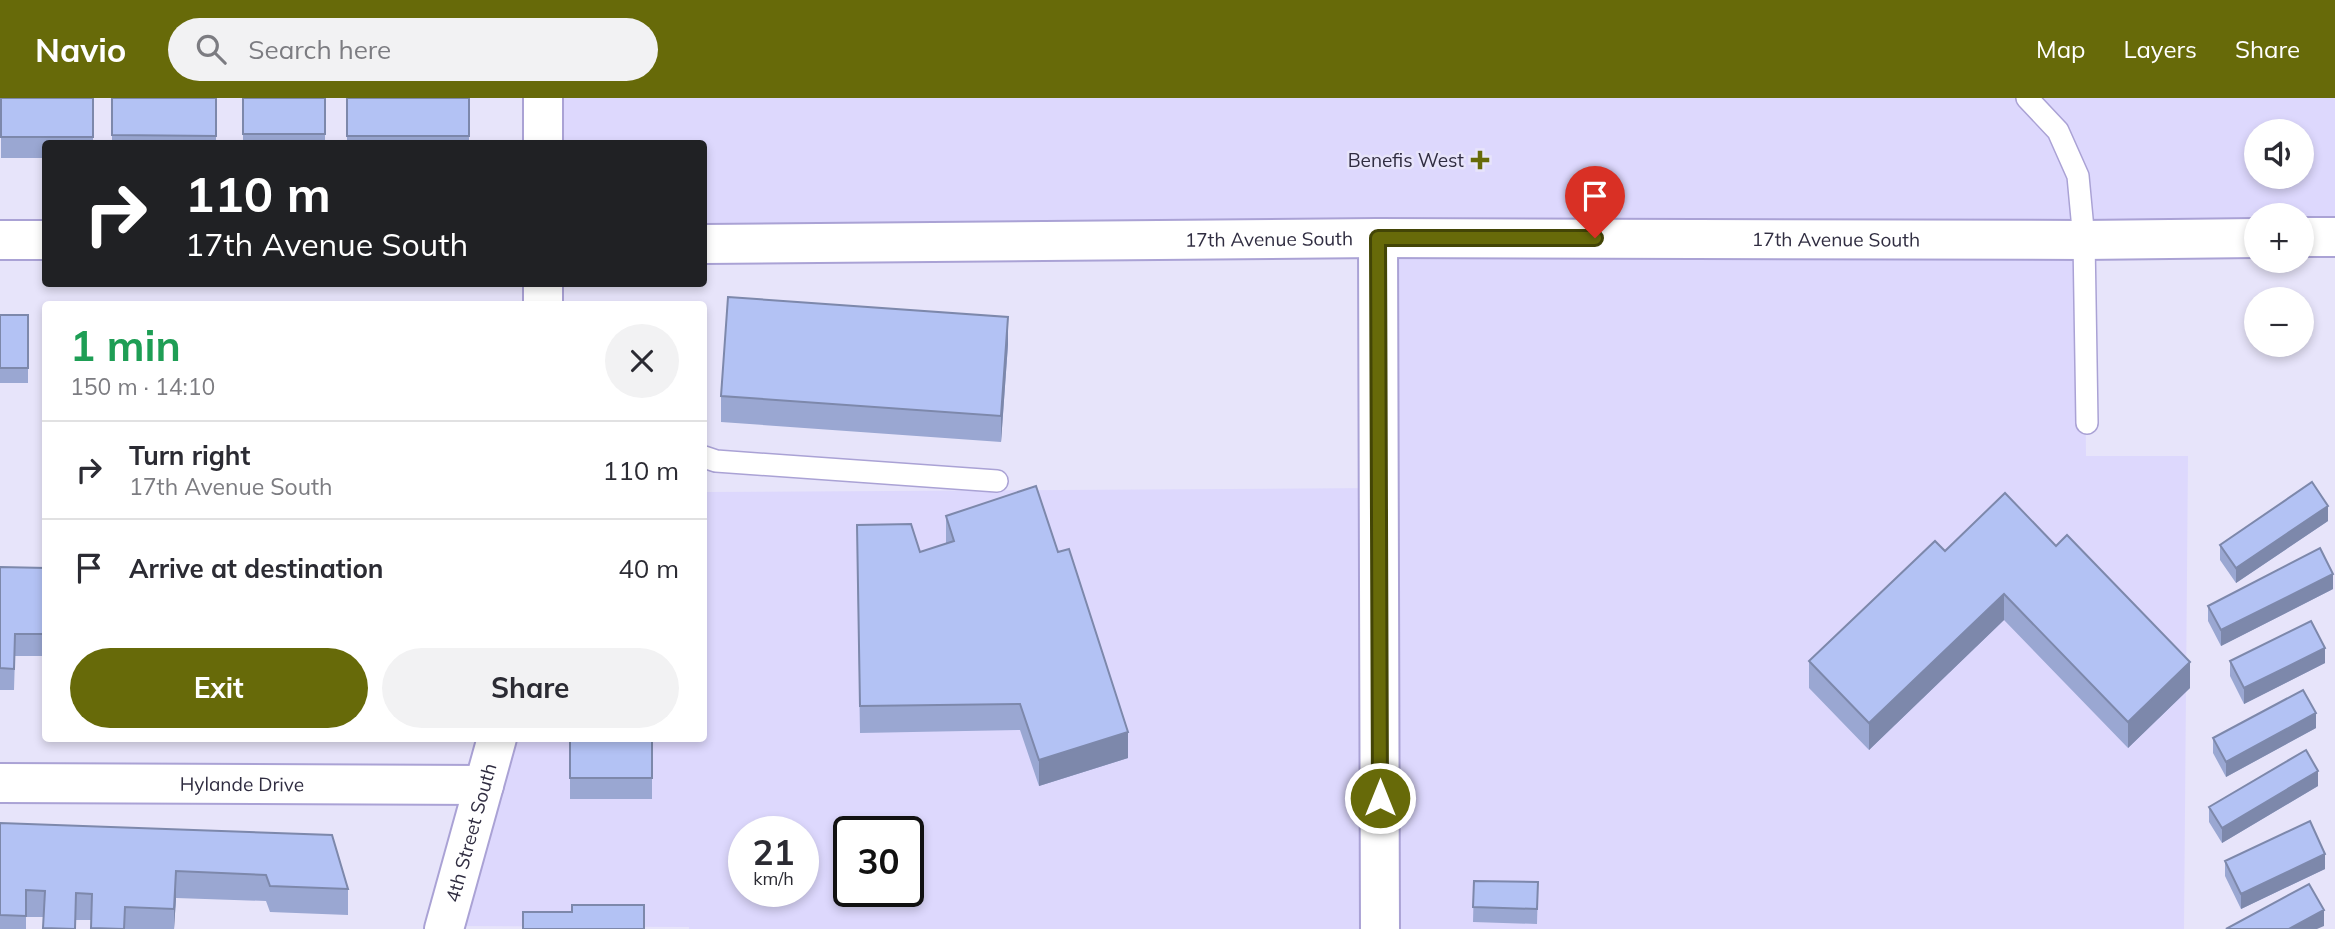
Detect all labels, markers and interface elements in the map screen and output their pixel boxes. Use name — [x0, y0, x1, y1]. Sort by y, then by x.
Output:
search box — [168, 18, 658, 81]
text: Navio — [35, 29, 126, 70]
icon: search — [192, 30, 230, 68]
text: Search here — [248, 33, 391, 66]
text: Map — [2036, 34, 2085, 64]
text: Layers — [2123, 34, 2197, 64]
text: Share — [2235, 34, 2300, 64]
map controls — [2244, 119, 2314, 357]
button: sound — [2244, 119, 2314, 189]
place label: Benefis West — [1348, 148, 1464, 172]
marker: Benefis West — [1470, 150, 1490, 170]
text: 110 m — [185, 163, 331, 224]
pin — [1565, 166, 1625, 238]
icon: right — [70, 168, 161, 259]
icon: arrive — [1576, 177, 1614, 215]
button: + — [2244, 203, 2314, 273]
text: 17th Avenue South — [185, 224, 468, 264]
street label: 17th Avenue South — [1185, 226, 1353, 252]
street label: 17th Avenue South — [1752, 227, 1920, 252]
button: − — [2244, 287, 2314, 357]
text: 1 min — [70, 319, 181, 372]
button: close — [605, 324, 679, 398]
text: 150 m · 14:10 — [70, 372, 215, 401]
text: Turn right — [129, 439, 250, 472]
icon: right — [70, 451, 108, 489]
text: 110 m — [603, 454, 679, 487]
text: 17th Avenue South — [129, 472, 333, 501]
icon: arrive — [70, 549, 108, 587]
text: Arrive at destination — [129, 552, 384, 585]
text: 40 m — [618, 552, 679, 585]
button: Exit — [70, 648, 368, 728]
button: Share — [382, 648, 679, 728]
street label: 4th Street South — [440, 760, 501, 905]
position arrow — [1343, 761, 1417, 835]
street label: Hylande Drive — [180, 772, 304, 796]
speed limit sign: 30 — [833, 816, 924, 907]
text: 21 — [752, 830, 795, 874]
text: km/h — [753, 867, 794, 890]

